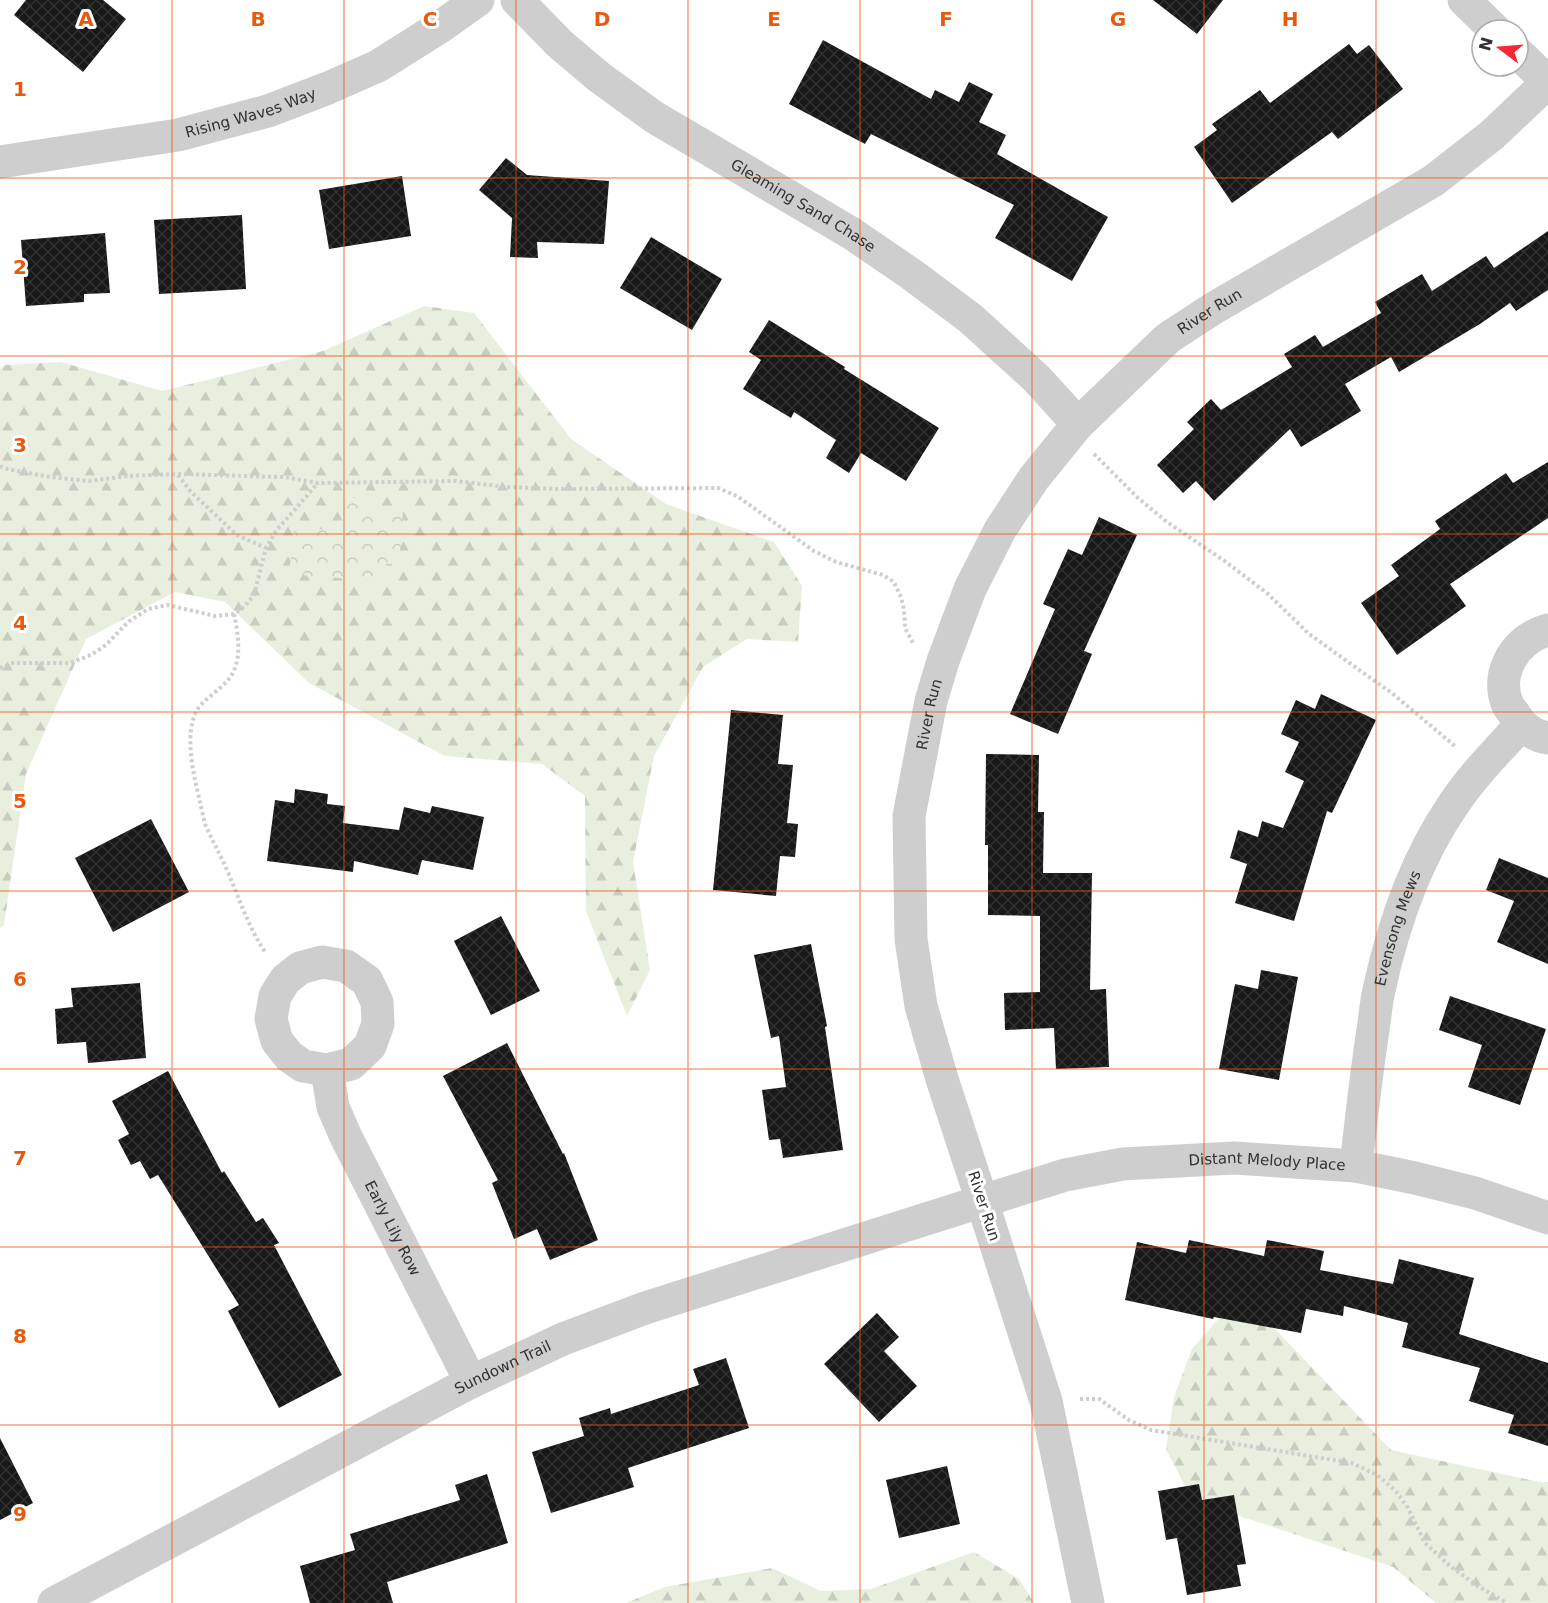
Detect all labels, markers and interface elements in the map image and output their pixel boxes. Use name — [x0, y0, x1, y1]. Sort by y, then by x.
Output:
text: A — [78, 7, 94, 31]
text: B — [250, 7, 266, 31]
text: C — [423, 7, 437, 31]
text: D — [594, 7, 610, 31]
text: E — [767, 7, 781, 31]
text: F — [939, 7, 953, 31]
text: G — [1110, 7, 1126, 31]
text: H — [1282, 7, 1298, 31]
north arrow — [1470, 18, 1530, 78]
text: N — [1475, 35, 1497, 53]
text: 1 — [13, 77, 27, 101]
street label: Rising Waves Way — [183, 84, 319, 142]
street label: Gleaming Sand Chase — [727, 155, 879, 256]
text: 2 — [13, 255, 27, 279]
street label: River Run — [1174, 285, 1245, 338]
text: 3 — [13, 433, 27, 457]
text: 4 — [13, 611, 27, 635]
street label: River Run — [913, 677, 946, 752]
text: 5 — [13, 789, 27, 813]
street label: Evensong Mews — [1371, 868, 1425, 988]
text: 6 — [13, 967, 27, 991]
text: 7 — [13, 1146, 27, 1170]
street label: Distant Melody Place — [1188, 1149, 1346, 1174]
street label: River Run — [964, 1169, 1004, 1243]
street label: Early Lily Row — [361, 1178, 424, 1279]
text: 8 — [13, 1324, 27, 1348]
street label: Sundown Trail — [452, 1337, 554, 1398]
text: 9 — [13, 1502, 27, 1526]

